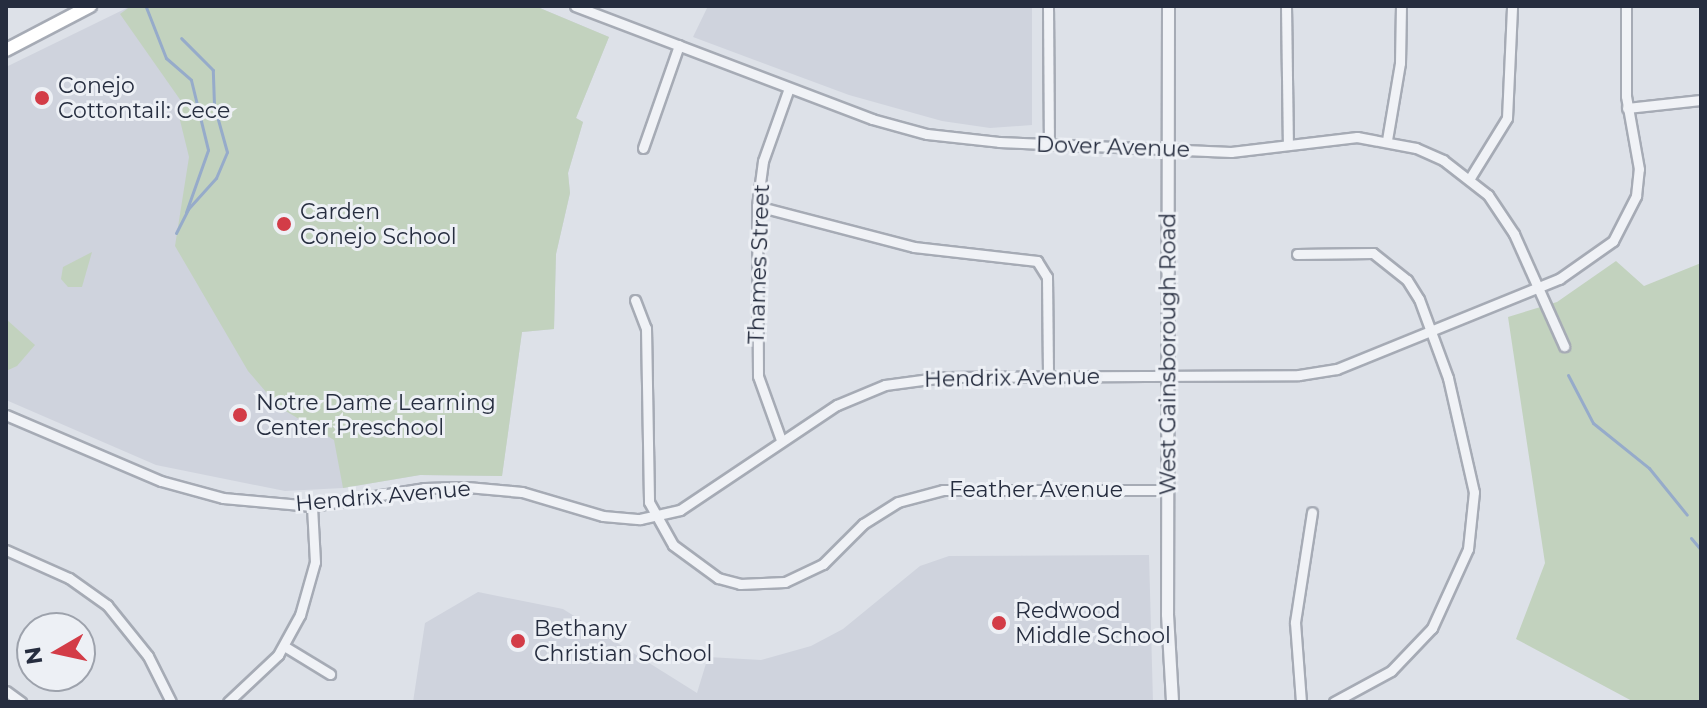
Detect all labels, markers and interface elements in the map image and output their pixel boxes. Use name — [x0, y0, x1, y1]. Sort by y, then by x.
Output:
place label: Conejo Cottontail: Cece — [58, 72, 230, 124]
marker: Conejo Cottontail: Cece — [33, 89, 51, 107]
street label: Dover Avenue — [1036, 131, 1190, 163]
street label: Thames Street — [743, 184, 775, 344]
place label: Carden Conejo School — [300, 198, 457, 250]
street label: West Gainsborough Road — [1155, 213, 1181, 495]
marker: Carden Conejo School — [275, 215, 293, 233]
street label: Hendrix Avenue — [924, 363, 1100, 393]
place label: Notre Dame Learning Center Preschool — [256, 389, 496, 440]
marker: Notre Dame Learning Center Preschool — [231, 406, 249, 424]
street label: Hendrix Avenue — [294, 475, 472, 517]
street label: Feather Avenue — [949, 477, 1123, 503]
place label: Redwood Middle School — [1015, 597, 1171, 648]
north arrow — [16, 612, 96, 692]
marker: Redwood Middle School — [990, 614, 1008, 632]
place label: Bethany Christian School — [534, 615, 712, 666]
marker: Bethany Christian School — [509, 632, 527, 650]
text: N — [19, 645, 49, 666]

